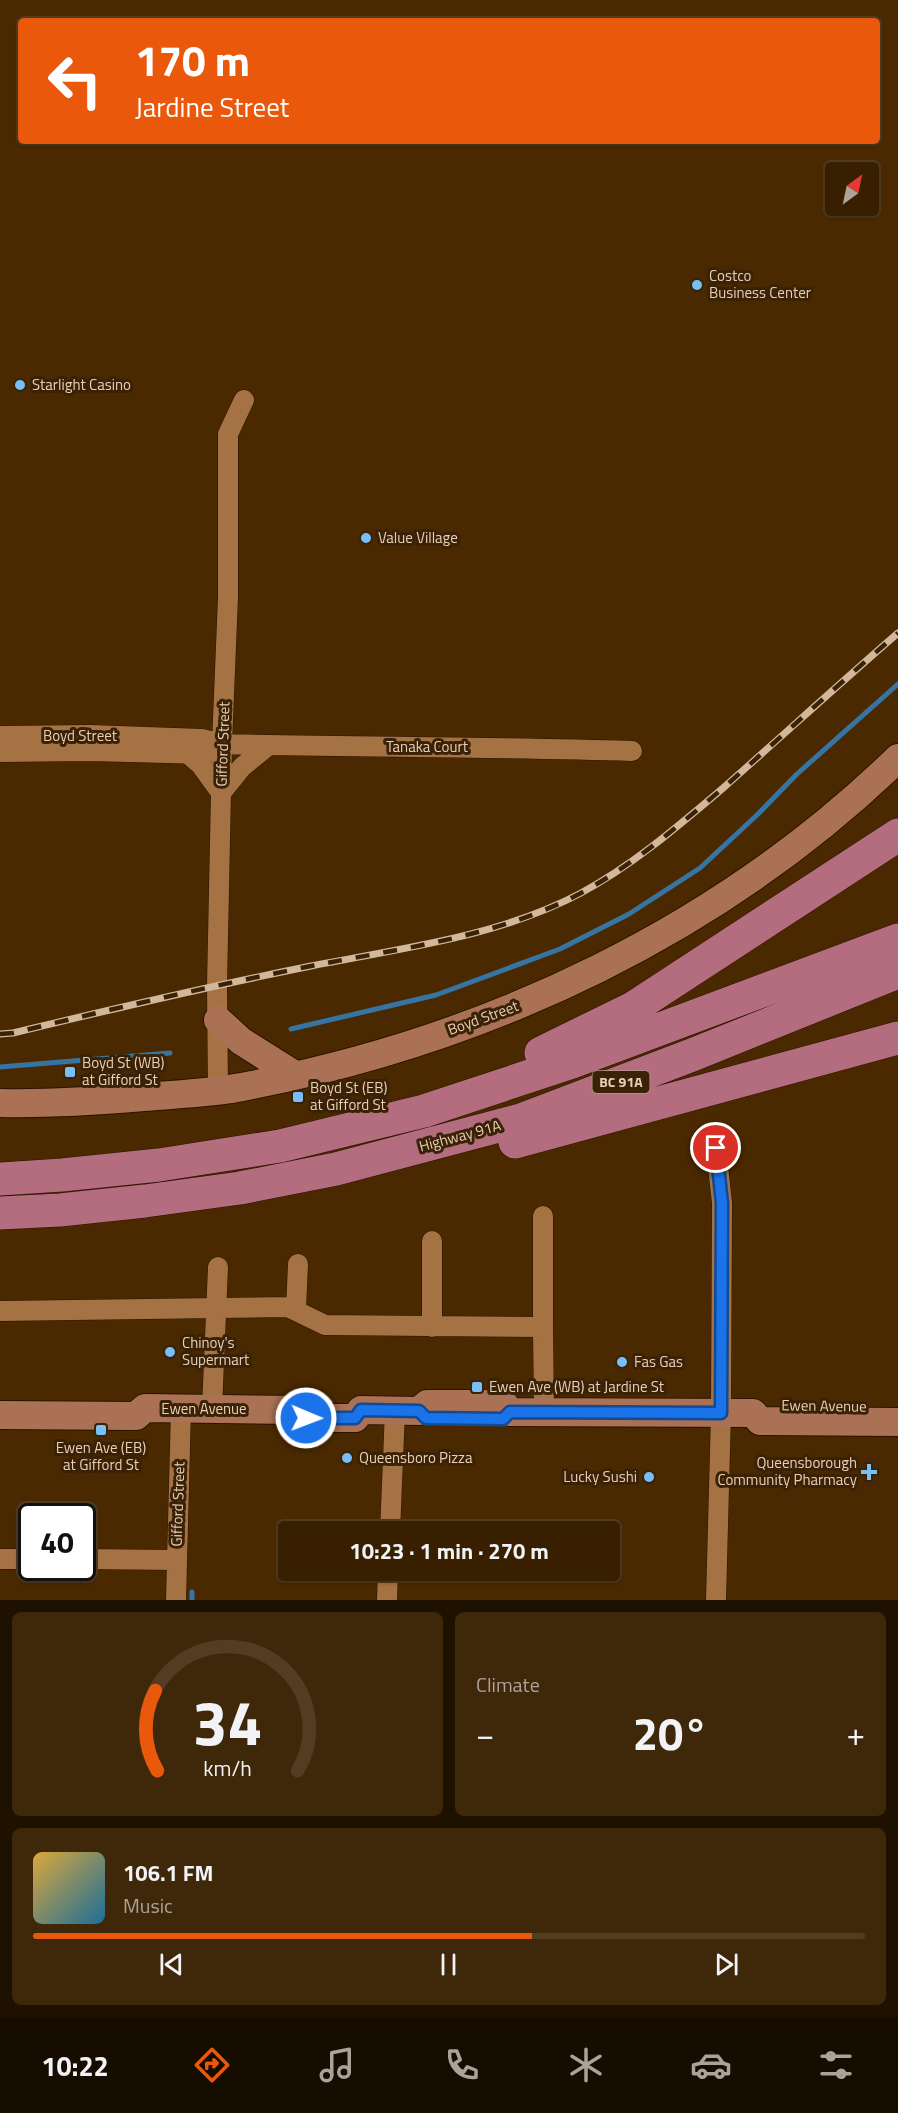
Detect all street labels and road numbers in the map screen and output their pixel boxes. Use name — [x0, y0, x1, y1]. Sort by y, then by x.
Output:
street label: Gifford Street — [210, 700, 236, 787]
street label: Boyd Street — [43, 724, 118, 747]
street label: Tanaka Court — [386, 735, 469, 758]
street label: Boyd Street — [444, 994, 522, 1041]
road number: BC 91A — [592, 1071, 650, 1093]
street label: Highway 91A — [416, 1114, 504, 1158]
street label: Ewen Avenue — [781, 1393, 867, 1418]
street label: Ewen Avenue — [161, 1397, 247, 1420]
street label: Gifford Street — [165, 1460, 191, 1547]

